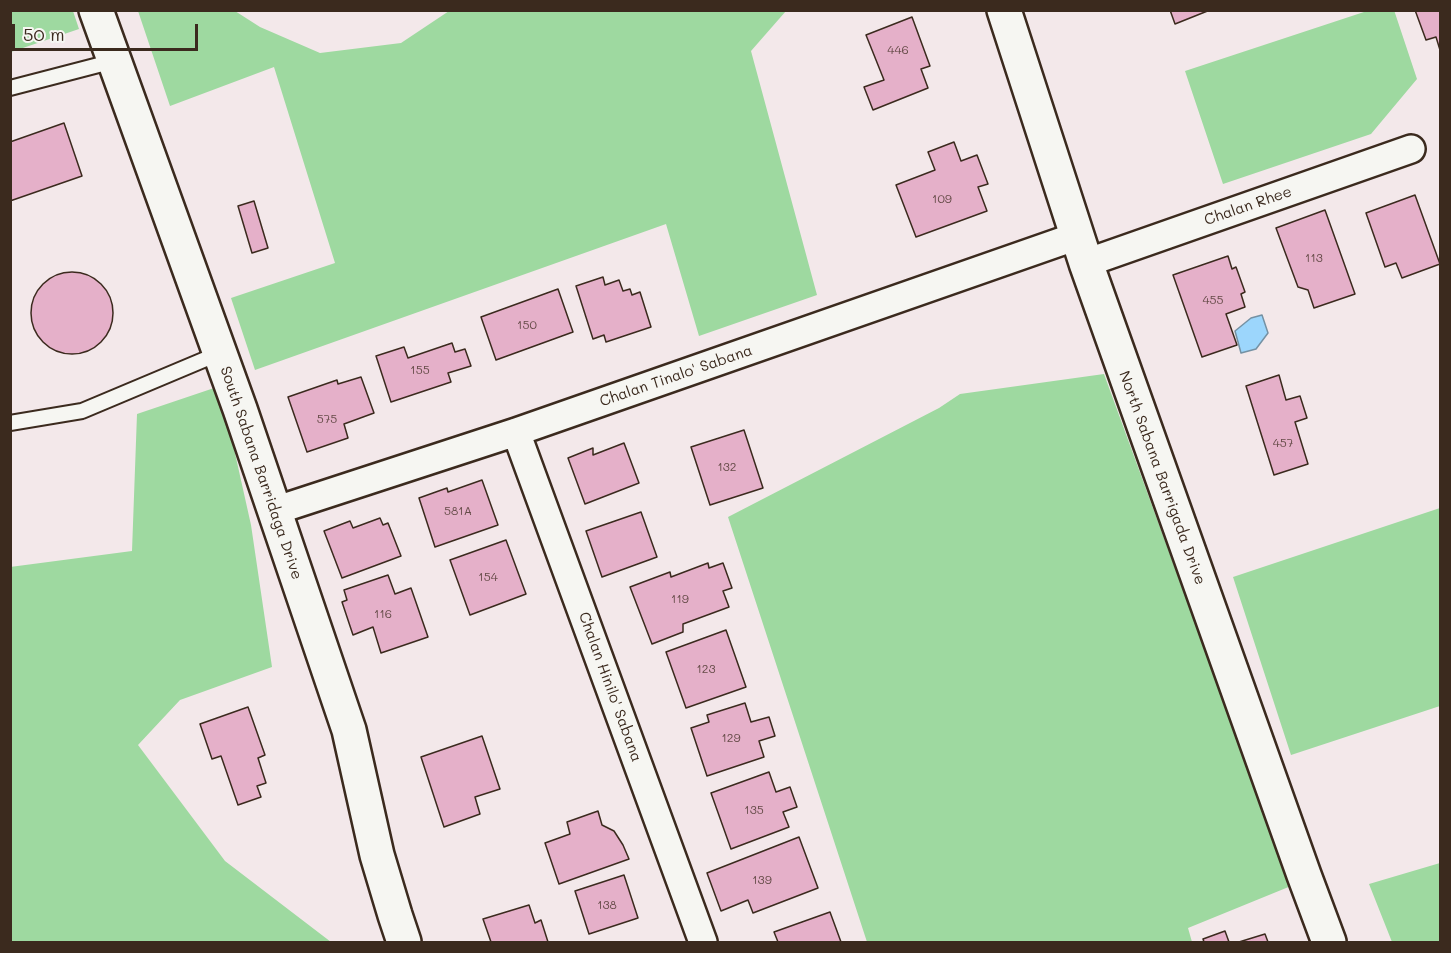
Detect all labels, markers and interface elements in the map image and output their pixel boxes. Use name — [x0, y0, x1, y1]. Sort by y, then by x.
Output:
scale bar — [15, 12, 201, 50]
text: 50 m — [23, 22, 65, 46]
house number: 446 — [887, 43, 909, 57]
street label: Chalan Rhee — [1202, 183, 1294, 229]
house number: 109 — [932, 192, 952, 206]
house number: 113 — [1305, 251, 1323, 265]
house number: 455 — [1202, 293, 1224, 307]
house number: 150 — [517, 318, 537, 332]
street label: Chalan Tinalo' Sabana — [597, 341, 755, 411]
house number: 155 — [410, 363, 430, 377]
street label: South Sabana Barridaga Drive — [216, 364, 306, 582]
street label: North Sabana Barrigada Drive — [1115, 369, 1209, 587]
house number: 575 — [317, 412, 337, 426]
house number: 457 — [1273, 436, 1293, 450]
house number: 132 — [717, 460, 737, 474]
house number: 581A — [444, 504, 472, 518]
house number: 154 — [478, 570, 498, 584]
house number: 119 — [671, 592, 689, 606]
house number: 116 — [374, 607, 392, 621]
street label: Chalan Hinilo' Sabana — [575, 610, 645, 764]
house number: 123 — [696, 662, 716, 676]
house number: 129 — [721, 731, 741, 745]
house number: 135 — [744, 803, 764, 817]
house number: 139 — [752, 873, 772, 887]
house number: 138 — [597, 898, 617, 912]

